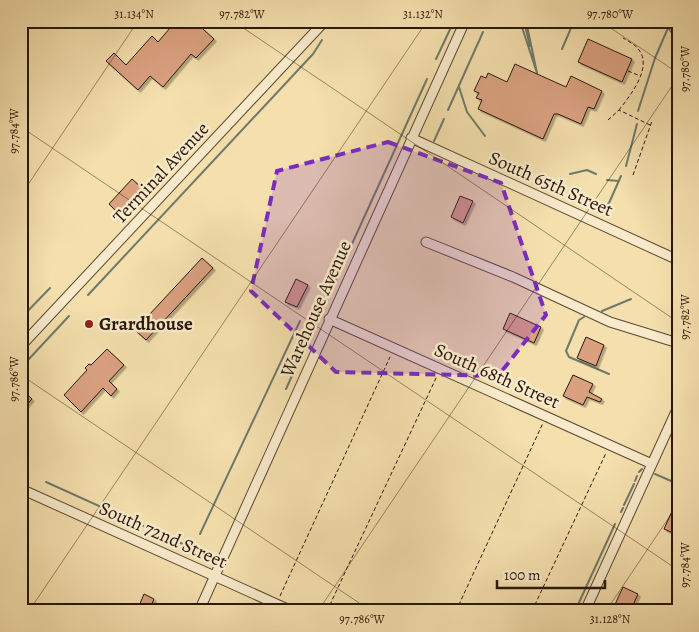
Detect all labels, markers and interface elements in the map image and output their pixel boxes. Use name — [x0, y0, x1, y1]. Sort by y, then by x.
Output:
text: 31.134°N — [114, 6, 154, 22]
text: 97.782°W — [219, 6, 266, 22]
text: 31.132°N — [403, 6, 443, 22]
text: 97.780°W — [587, 6, 634, 22]
text: 97.780°W — [677, 45, 693, 92]
text: 97.784°W — [6, 108, 22, 154]
street label: Terminal Avenue — [107, 116, 215, 230]
street label: South 65th Street — [485, 145, 617, 223]
street label: Warehouse Avenue — [274, 237, 358, 382]
text: 97.782°W — [677, 293, 693, 340]
place label: Grardhouse — [99, 311, 193, 337]
marker: Grardhouse — [83, 318, 95, 330]
street label: South 68th Street — [430, 337, 564, 415]
text: 97.786°W — [6, 355, 22, 402]
street label: South 72nd Street — [95, 495, 231, 575]
text: 97.784°W — [677, 542, 693, 588]
scale bar — [497, 557, 604, 589]
text: 100 m — [504, 565, 541, 585]
text: 97.786°W — [339, 611, 386, 627]
text: 31.128°N — [590, 611, 631, 627]

